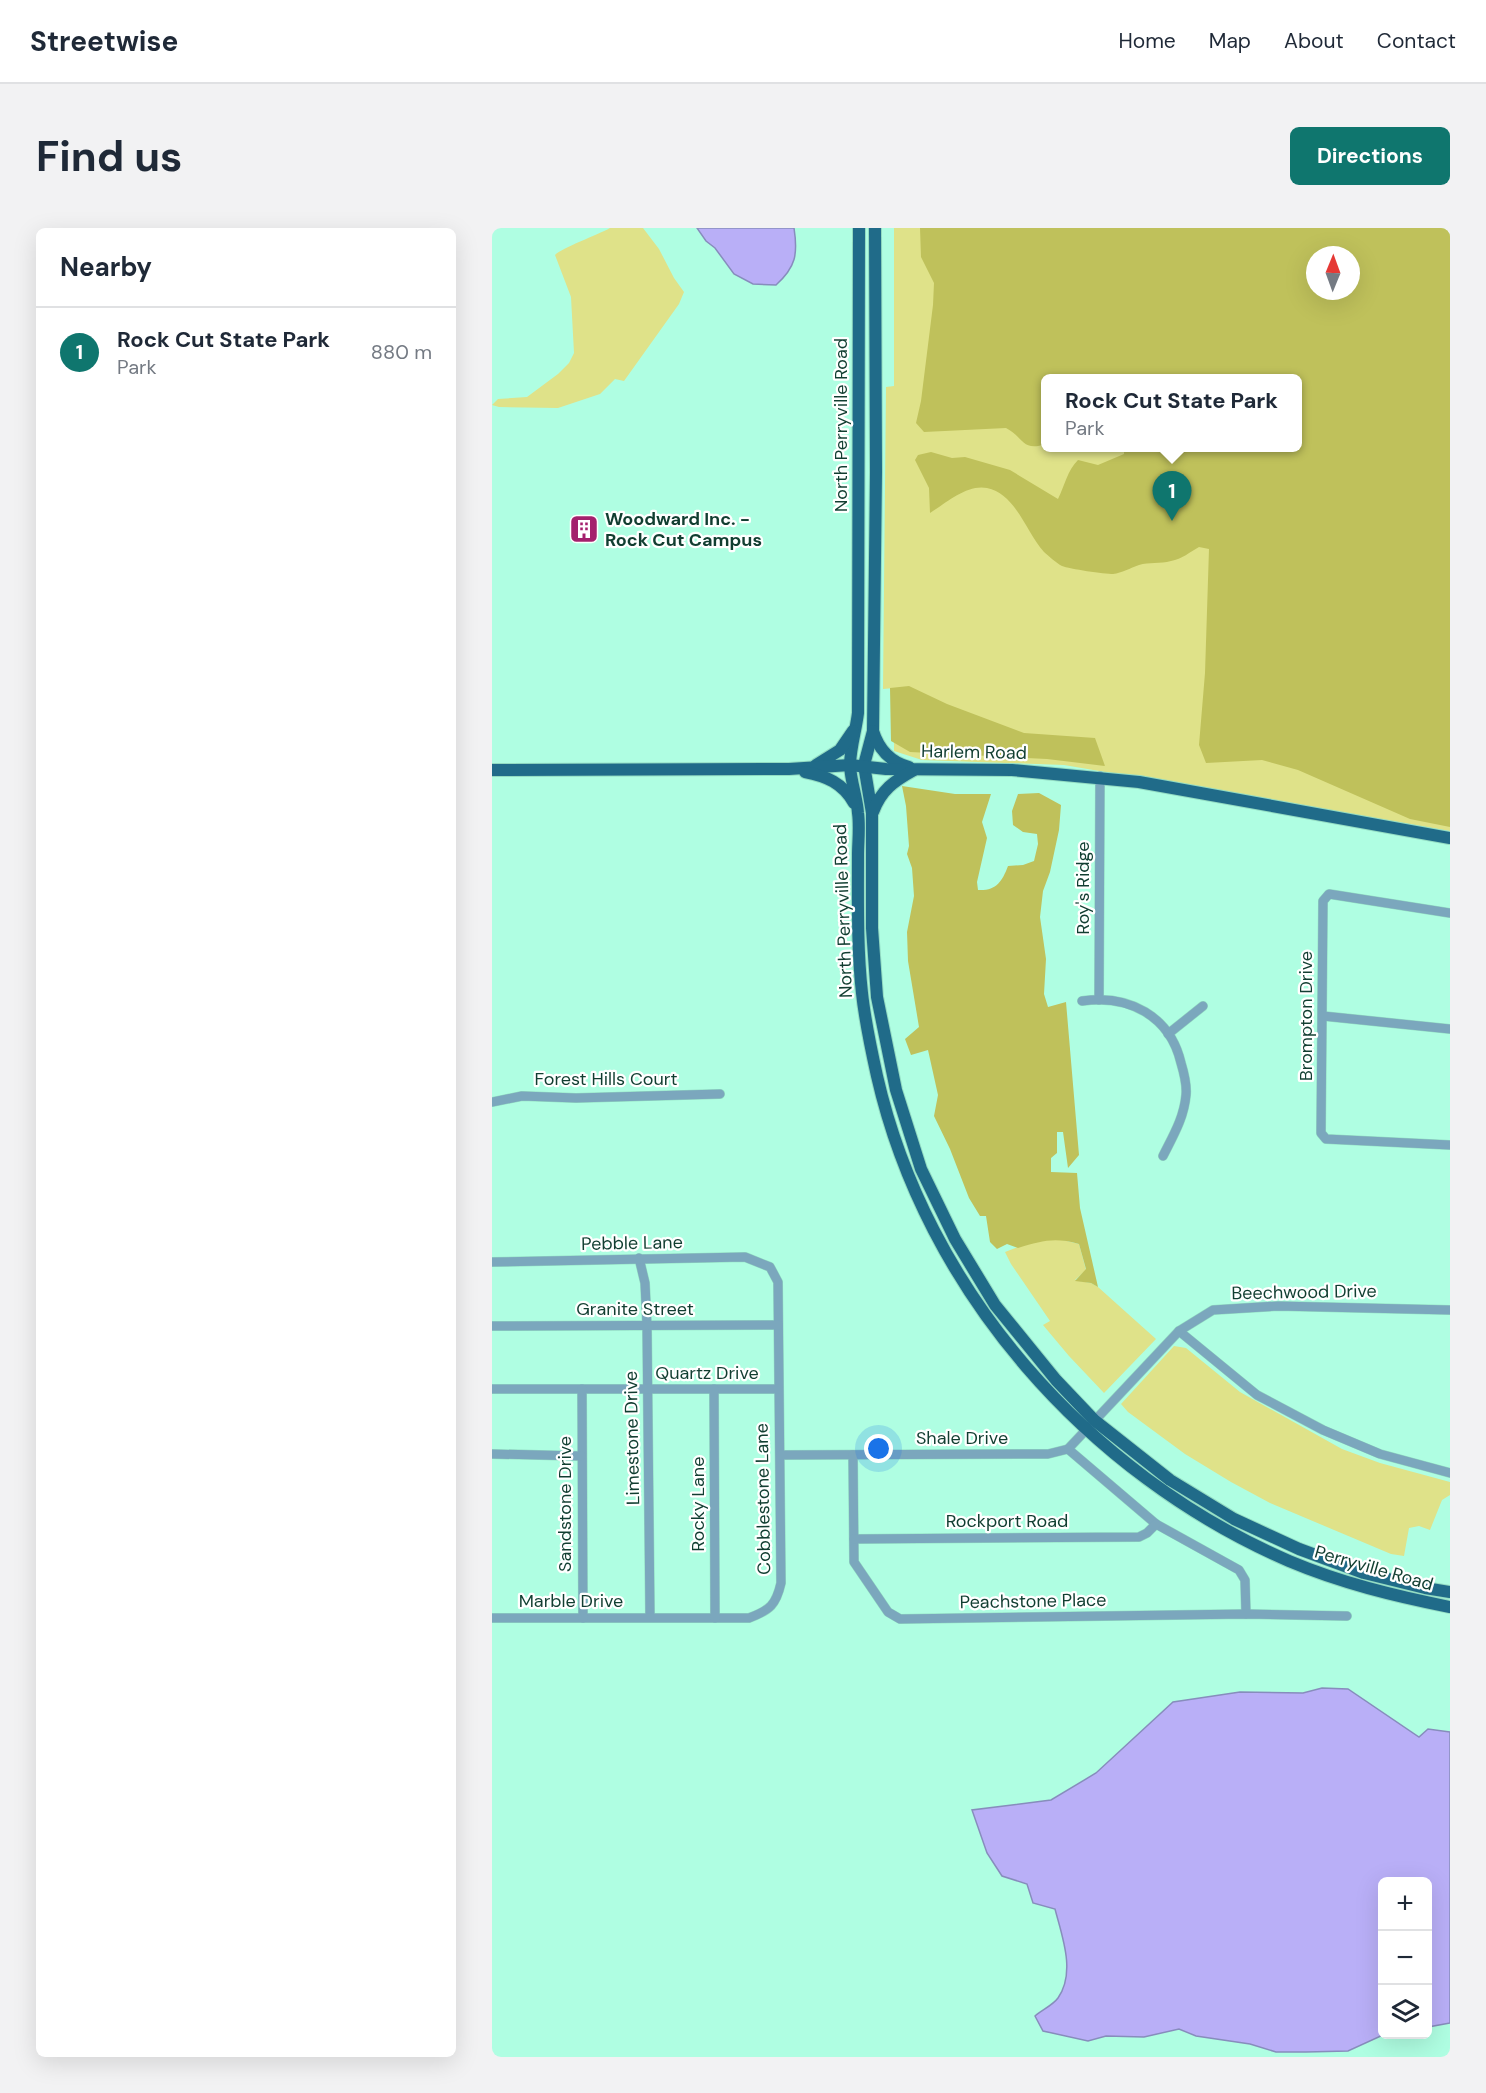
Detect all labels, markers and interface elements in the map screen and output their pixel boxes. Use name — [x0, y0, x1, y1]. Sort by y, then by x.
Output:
text: Streetwise — [30, 23, 178, 60]
text: Home — [1118, 27, 1176, 55]
text: Map — [1209, 27, 1251, 55]
text: About — [1284, 27, 1344, 55]
text: Contact — [1377, 27, 1456, 55]
button: Directions — [1290, 127, 1450, 185]
text: Find us — [36, 129, 182, 184]
north arrow — [1306, 246, 1360, 300]
text: Nearby — [60, 250, 152, 284]
text: Rock Cut State Park — [117, 325, 330, 354]
street label: North Perryville Road — [829, 338, 853, 512]
text: 1 — [76, 339, 83, 365]
text: 880 m — [371, 339, 432, 365]
text: Park — [117, 354, 157, 380]
popup — [1041, 374, 1302, 452]
text: Rock Cut State Park — [1065, 386, 1278, 415]
text: Park — [1065, 415, 1105, 441]
pin: 1 — [1152, 472, 1192, 521]
place label: Woodward Inc. - Rock Cut Campus — [605, 507, 762, 552]
building icon: Woodward Inc. - Rock Cut Campus — [568, 513, 600, 545]
street label: Harlem Road — [921, 739, 1027, 765]
street label: North Perryville Road — [828, 824, 858, 998]
street label: Roy's Ridge — [1071, 841, 1095, 935]
street label: Brompton Drive — [1294, 951, 1318, 1081]
street label: Forest Hills Court — [535, 1067, 678, 1091]
street label: Pebble Lane — [581, 1230, 683, 1256]
street label: Beechwood Drive — [1231, 1279, 1377, 1305]
street label: Granite Street — [576, 1297, 694, 1321]
street label: Quartz Drive — [655, 1361, 759, 1385]
street label: Limestone Drive — [619, 1371, 645, 1505]
street label: Cobblestone Lane — [750, 1423, 776, 1575]
street label: Shale Drive — [916, 1426, 1008, 1450]
your location — [864, 1434, 893, 1463]
street label: Sandstone Drive — [553, 1436, 577, 1572]
street label: Rocky Lane — [686, 1457, 710, 1551]
street label: Rockport Road — [946, 1509, 1068, 1533]
street label: Perryville Road — [1312, 1540, 1436, 1596]
street label: Peachstone Place — [959, 1588, 1107, 1614]
street label: Marble Drive — [519, 1589, 623, 1613]
map controls — [1378, 1877, 1432, 2039]
button: + — [1378, 1877, 1432, 1931]
button: − — [1378, 1931, 1432, 1985]
button: layers — [1378, 1985, 1432, 2039]

